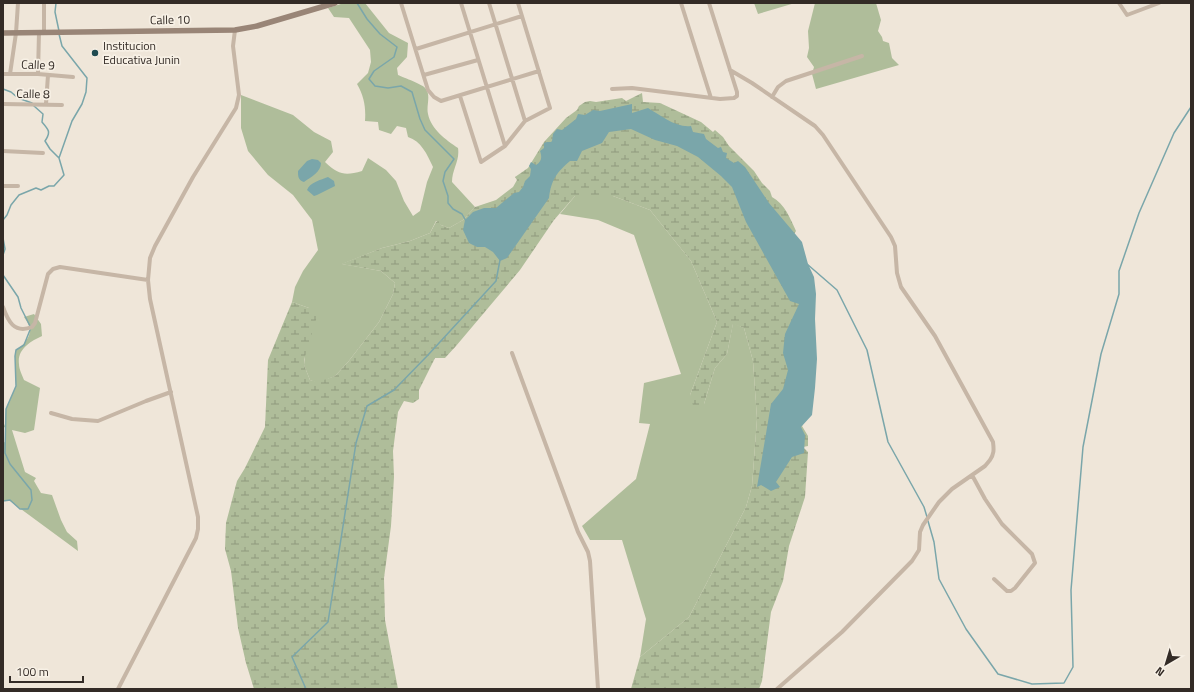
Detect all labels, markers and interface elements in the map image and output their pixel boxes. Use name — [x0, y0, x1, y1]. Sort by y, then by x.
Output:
street label: Calle 10 — [150, 10, 191, 29]
place label: Institucion Educativa Junin — [103, 36, 180, 69]
marker: Institucion Educativa Junin — [90, 48, 100, 58]
street label: Calle 9 — [21, 54, 55, 75]
street label: Calle 8 — [16, 84, 50, 103]
north arrow — [1146, 644, 1186, 684]
scale bar — [10, 658, 83, 684]
text: 100 m — [16, 662, 49, 681]
text: N — [1152, 663, 1168, 681]

